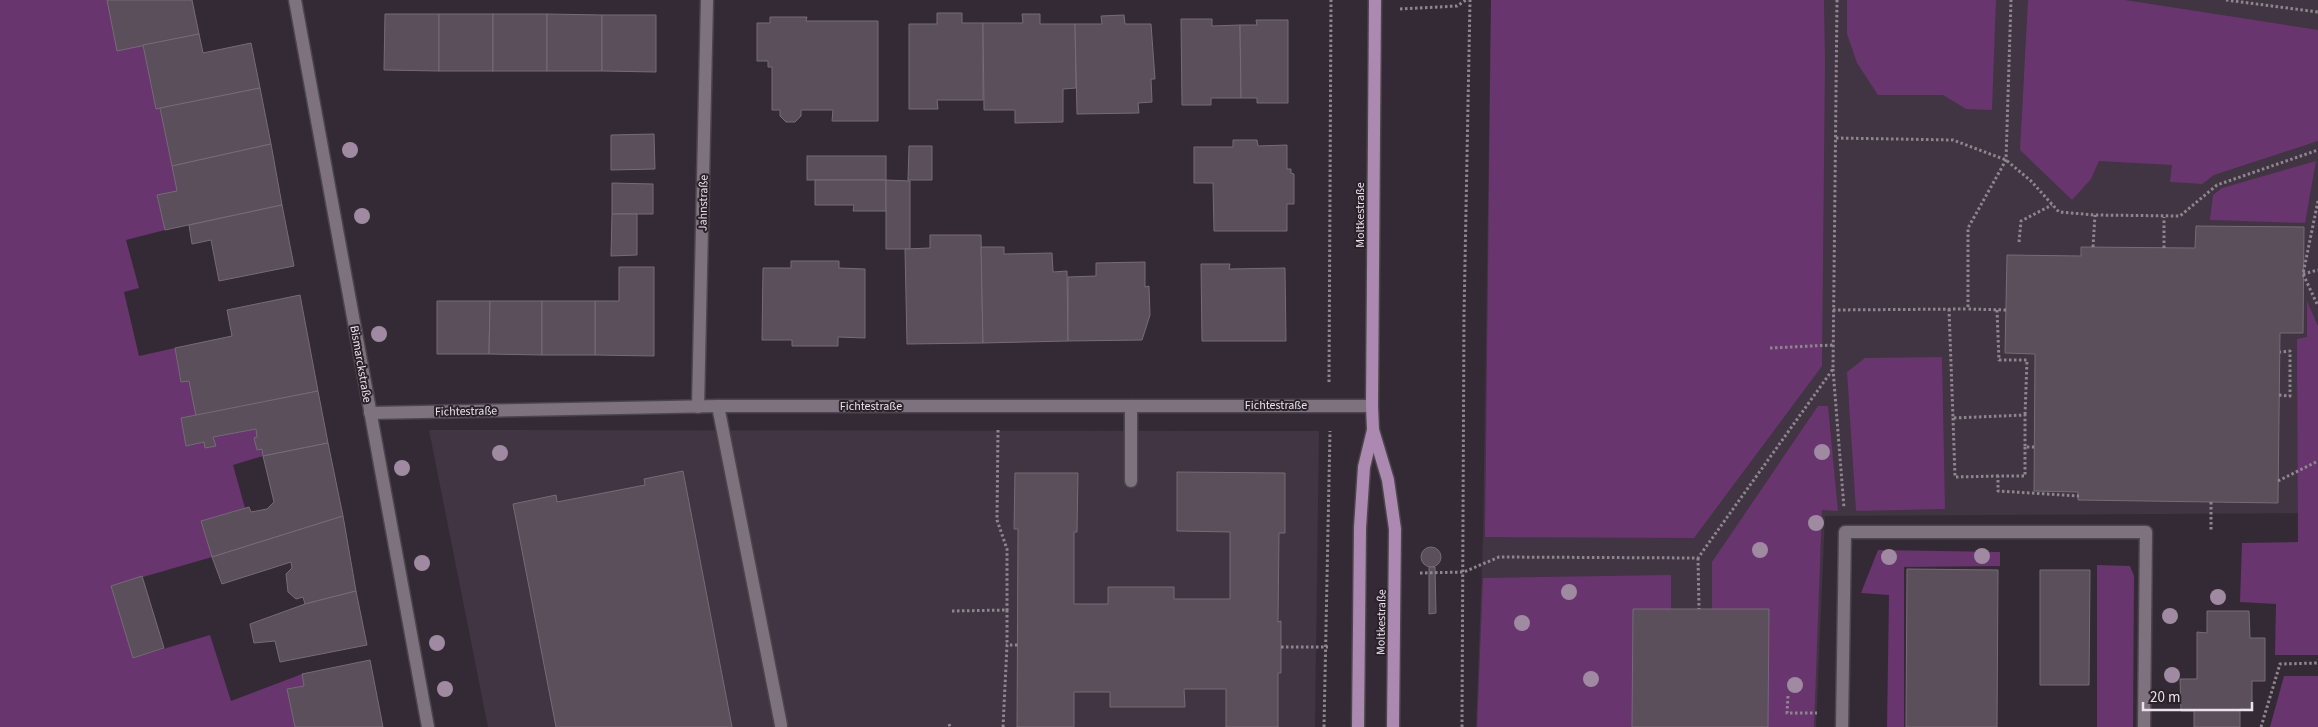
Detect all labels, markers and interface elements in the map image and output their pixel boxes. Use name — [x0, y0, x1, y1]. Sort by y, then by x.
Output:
street label: Jahnstraße — [695, 175, 712, 231]
street label: Moltkestraße — [1352, 182, 1369, 248]
street label: Bismarckstraße — [345, 324, 376, 404]
street label: Fichtestraße — [1245, 397, 1307, 414]
street label: Fichtestraße — [840, 398, 902, 415]
street label: Fichtestraße — [435, 402, 497, 421]
street label: Moltkestraße — [1372, 589, 1391, 655]
scale bar — [2143, 680, 2252, 712]
text: 20 m — [2150, 687, 2180, 708]

